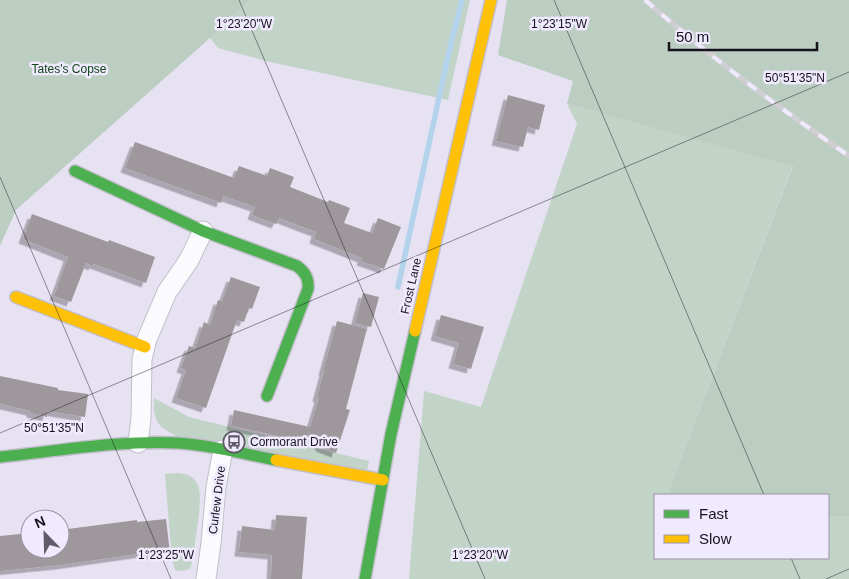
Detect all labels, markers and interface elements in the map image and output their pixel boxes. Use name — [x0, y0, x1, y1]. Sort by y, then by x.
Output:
text: 1°23'20"W — [216, 17, 273, 31]
text: 1°23'15"W — [531, 17, 588, 31]
scale bar — [669, 20, 816, 52]
text: 50 m — [676, 28, 709, 45]
park label: Tates's Copse — [32, 62, 107, 76]
text: 50°51'35"N — [765, 71, 825, 85]
street label: Frost Lane — [398, 256, 424, 316]
text: 50°51'35"N — [24, 421, 84, 435]
bus stop icon: Cormorant Drive — [222, 430, 246, 454]
place label: Cormorant Drive — [250, 435, 338, 449]
street label: Curlew Drive — [206, 465, 228, 535]
legend — [654, 494, 829, 559]
text: Fast — [699, 505, 729, 522]
north arrow — [20, 509, 70, 559]
text: N — [32, 513, 48, 531]
text: Slow — [699, 530, 732, 547]
text: 1°23'25"W — [138, 548, 195, 562]
text: 1°23'20"W — [452, 548, 509, 562]

